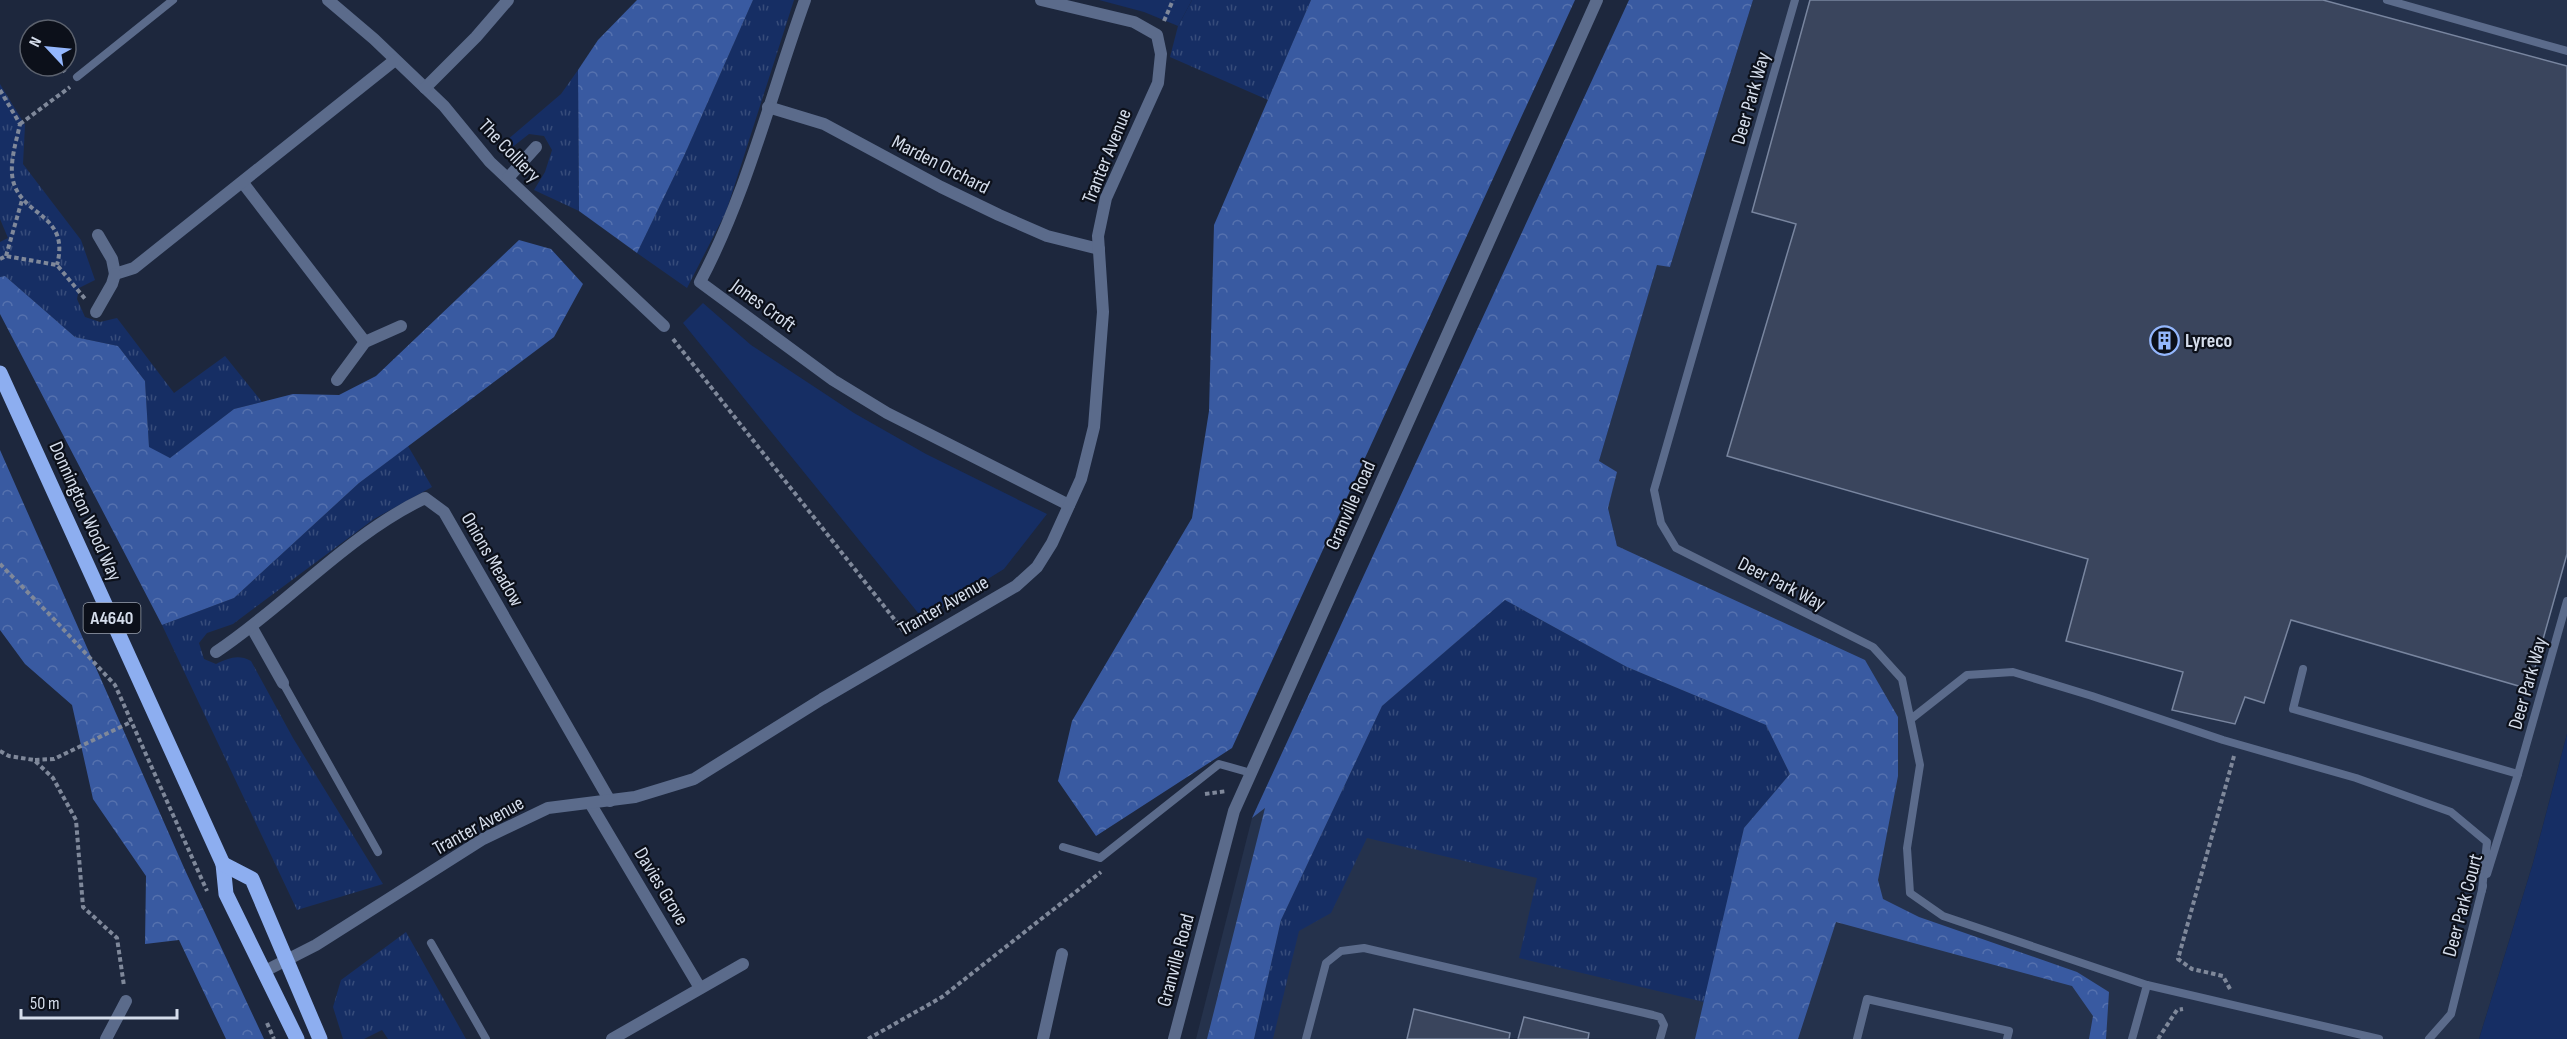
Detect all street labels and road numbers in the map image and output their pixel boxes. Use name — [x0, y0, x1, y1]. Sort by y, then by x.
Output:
street label: Deer Park Way — [1726, 49, 1776, 147]
street label: Tranter Avenue — [1077, 105, 1137, 207]
street label: The Colliery — [473, 114, 545, 188]
street label: Marden Orchard — [888, 130, 993, 200]
street label: Jones Croft — [725, 274, 801, 337]
street label: Donnington Wood Way — [44, 438, 127, 585]
street label: Granville Road — [1321, 457, 1381, 554]
street label: Onions Meadow — [456, 508, 529, 611]
street label: Deer Park Way — [1734, 552, 1830, 616]
street label: Tranter Avenue — [894, 570, 993, 641]
road number: A4640 — [84, 603, 140, 633]
street label: Deer Park Way — [2503, 634, 2553, 732]
street label: Tranter Avenue — [429, 791, 528, 861]
street label: Davies Grove — [629, 843, 694, 930]
street label: Deer Park Court — [2438, 851, 2488, 959]
street label: Granville Road — [1152, 911, 1200, 1009]

